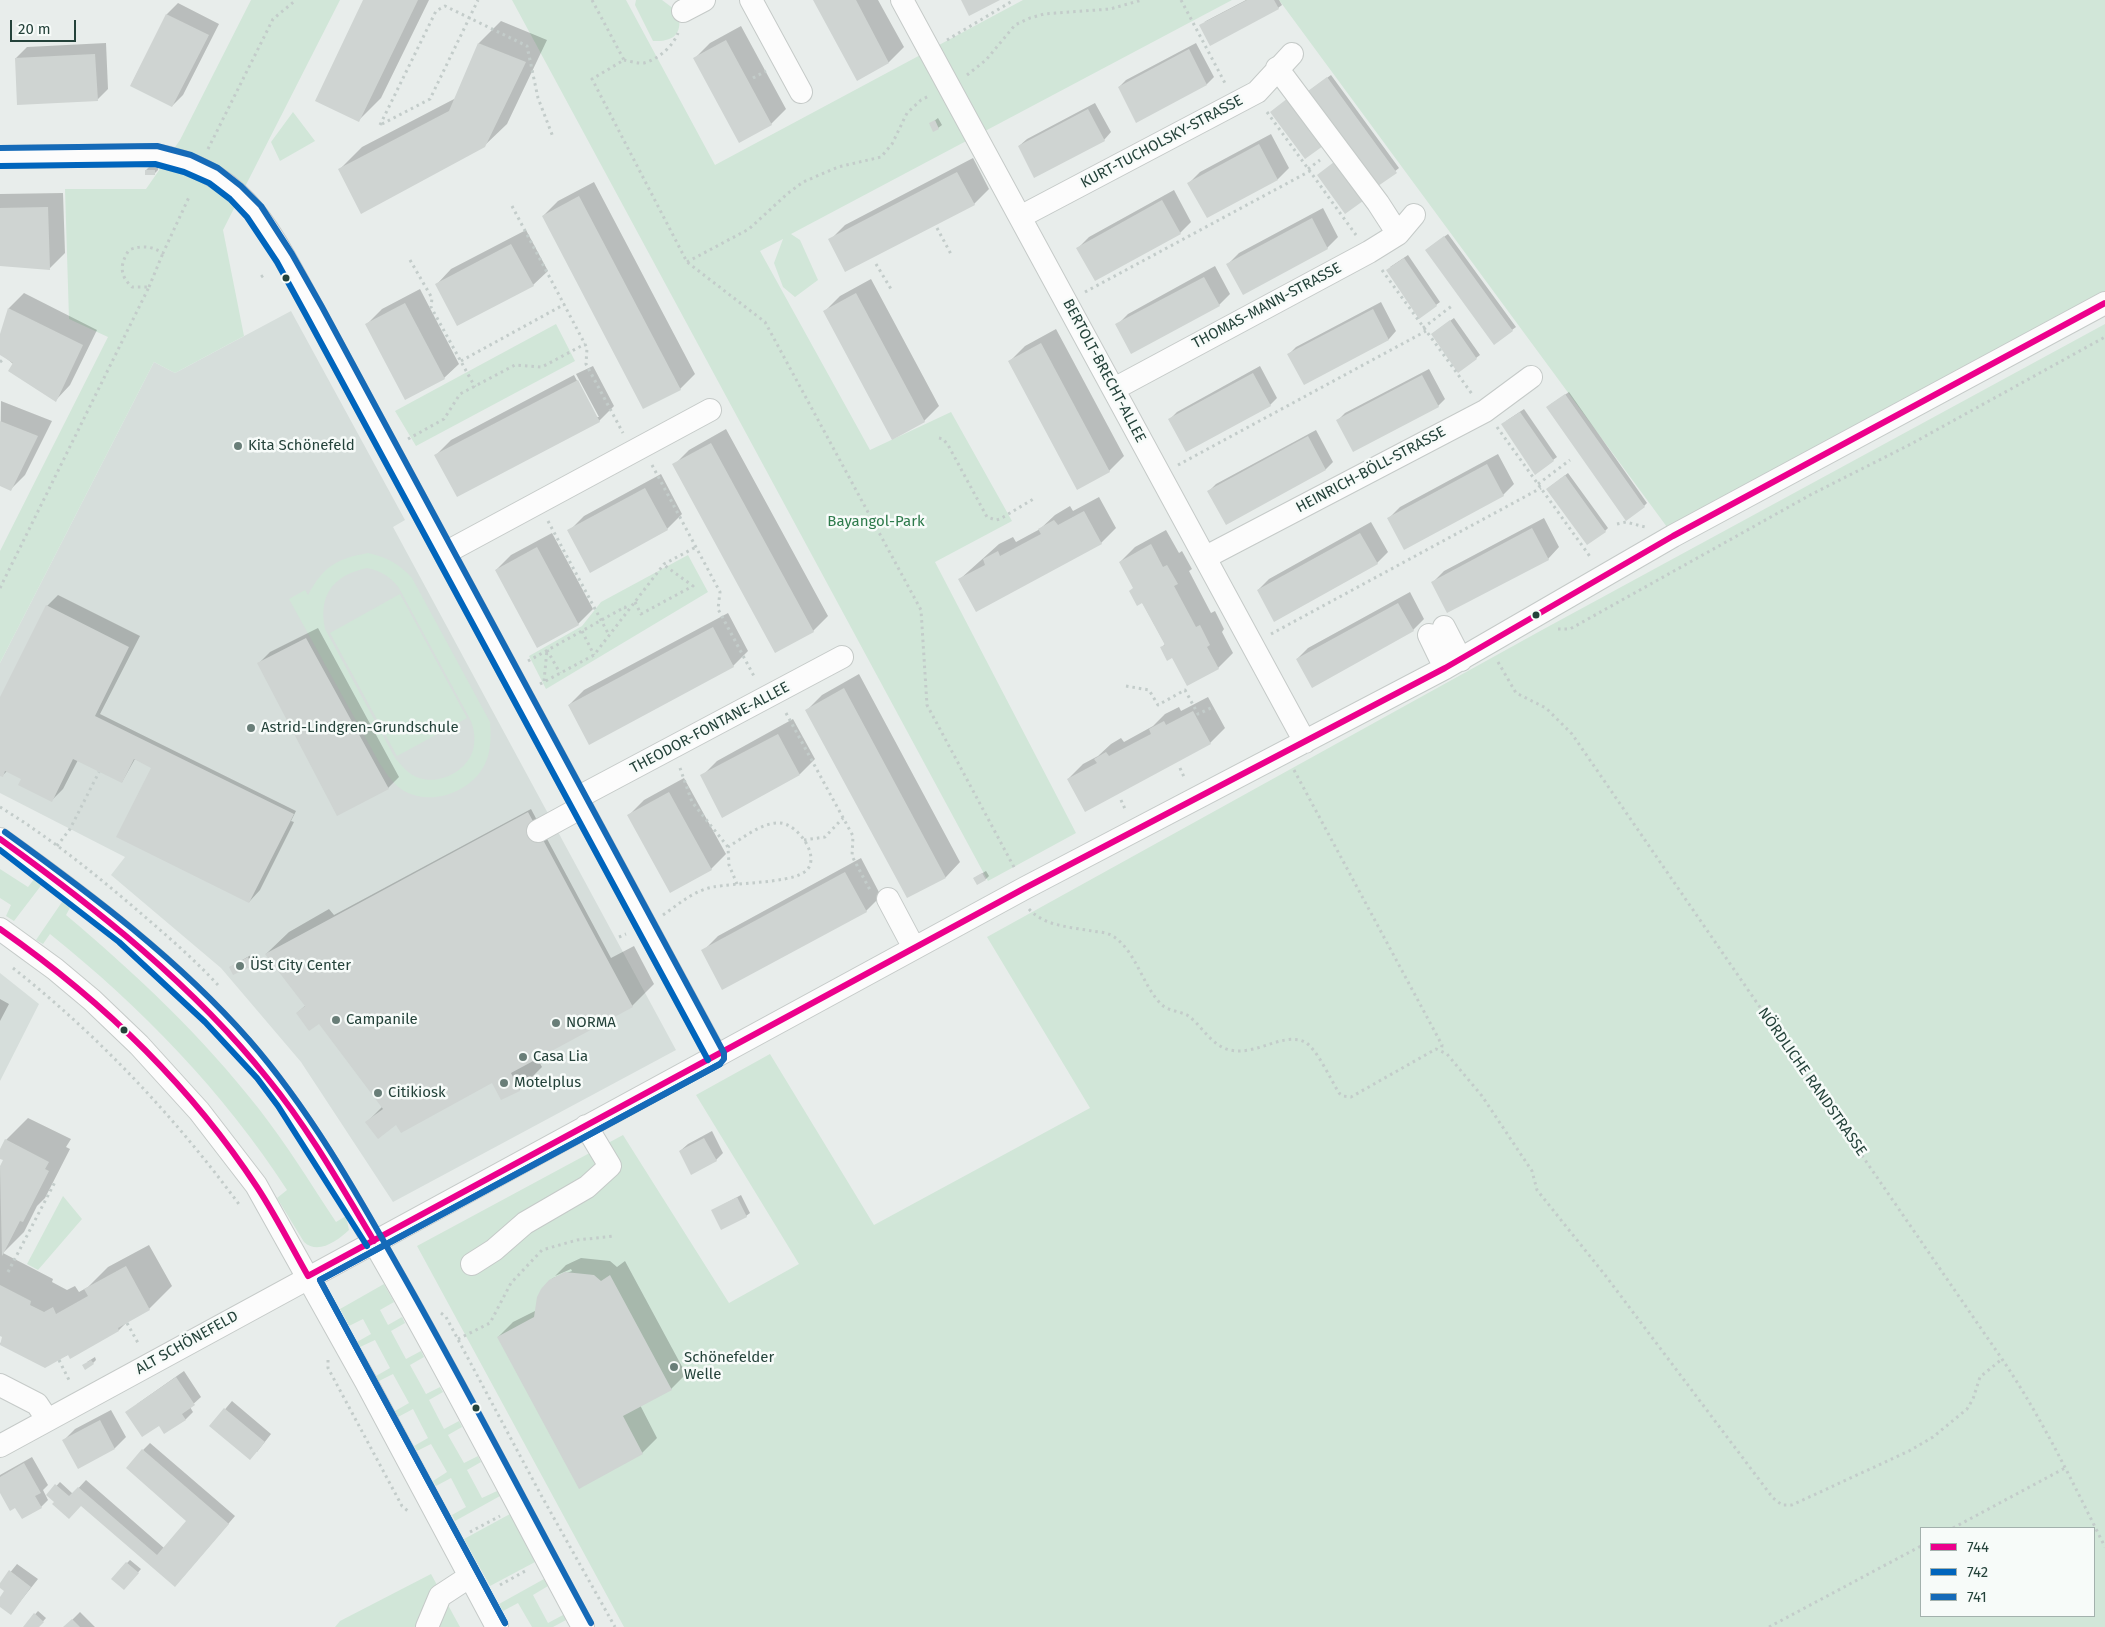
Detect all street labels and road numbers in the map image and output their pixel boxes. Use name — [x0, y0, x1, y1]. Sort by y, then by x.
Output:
street label: KURT-TUCHOLSKY-STRASSE — [1078, 92, 1246, 192]
street label: THOMAS-MANN-STRASSE — [1189, 259, 1345, 353]
street label: BERTOLT-BRECHT-ALLEE — [1059, 296, 1149, 446]
street label: HEINRICH-BÖLL-STRASSE — [1293, 423, 1449, 517]
street label: THEODOR-FONTANE-ALLEE — [627, 678, 793, 778]
street label: NÖRDLICHE RANDSTRASSE — [1754, 1004, 1870, 1160]
street label: ALT SCHÖNEFELD — [133, 1307, 241, 1379]

